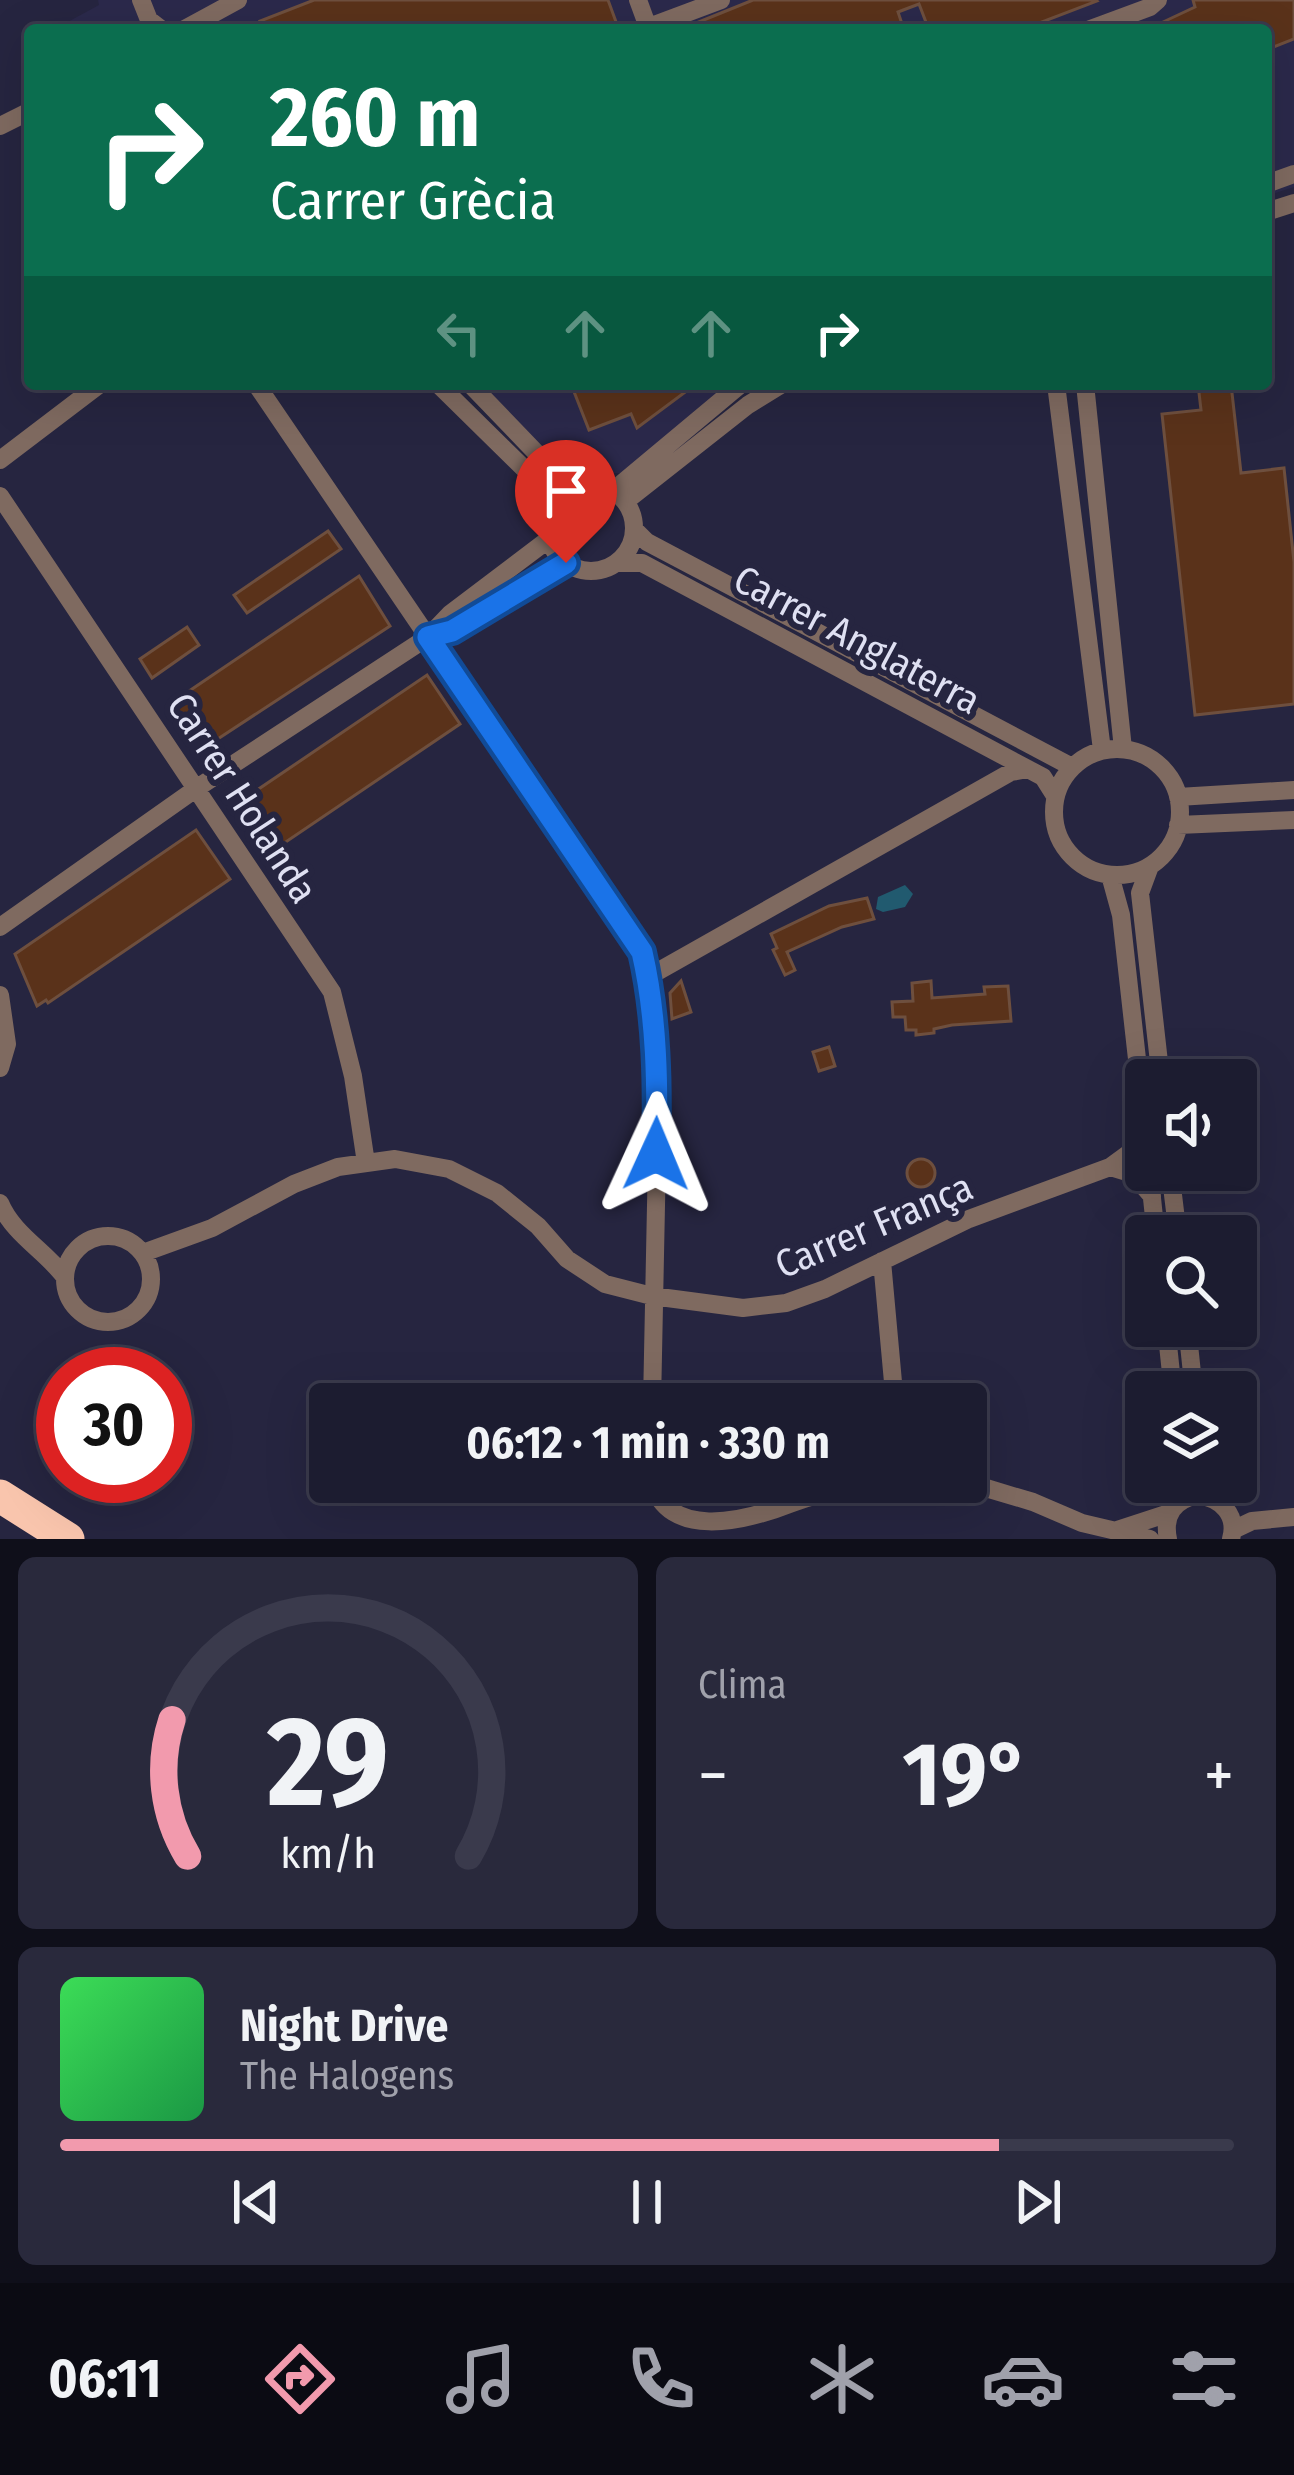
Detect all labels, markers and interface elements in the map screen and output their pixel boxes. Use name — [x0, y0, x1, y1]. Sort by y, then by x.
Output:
text: 260 m — [270, 67, 480, 168]
icon: right — [72, 72, 228, 228]
text: Carrer Grècia — [270, 169, 556, 233]
icon: left — [426, 300, 492, 366]
icon: ahead — [552, 300, 618, 366]
icon: ahead — [678, 300, 744, 366]
icon: right — [804, 300, 870, 366]
pin — [515, 440, 617, 563]
icon: arrive — [533, 458, 599, 524]
street label: Carrer Anglaterra — [726, 556, 988, 724]
street label: Carrer Holanda — [157, 685, 327, 911]
map controls — [1125, 1059, 1257, 1503]
button: sound — [1125, 1059, 1257, 1191]
position arrow — [593, 1091, 719, 1217]
street label: Carrer França — [768, 1164, 980, 1288]
button: search — [1125, 1215, 1257, 1347]
speed limit sign: 30 — [36, 1347, 192, 1503]
button: layers — [1125, 1371, 1257, 1503]
text: 06:12 · 1 min · 330 m — [466, 1416, 830, 1470]
text: Clima — [698, 1662, 787, 1708]
text: 29 — [266, 1688, 389, 1838]
text: 19° — [903, 1721, 1029, 1829]
text: − — [698, 1736, 728, 1815]
text: + — [1204, 1736, 1234, 1815]
text: km/h — [280, 1828, 376, 1879]
text: Night Drive — [240, 1999, 448, 2053]
text: The Halogens — [240, 2053, 454, 2099]
icon: previous — [223, 2169, 289, 2235]
icon: pause — [614, 2169, 680, 2235]
icon: next — [1005, 2169, 1071, 2235]
icon: directions — [258, 2337, 342, 2421]
icon: music — [439, 2337, 523, 2421]
icon: phone — [619, 2337, 703, 2421]
icon: climate — [800, 2337, 884, 2421]
icon: car — [981, 2337, 1065, 2421]
icon: filters — [1162, 2337, 1246, 2421]
text: 06:11 — [48, 2347, 161, 2411]

